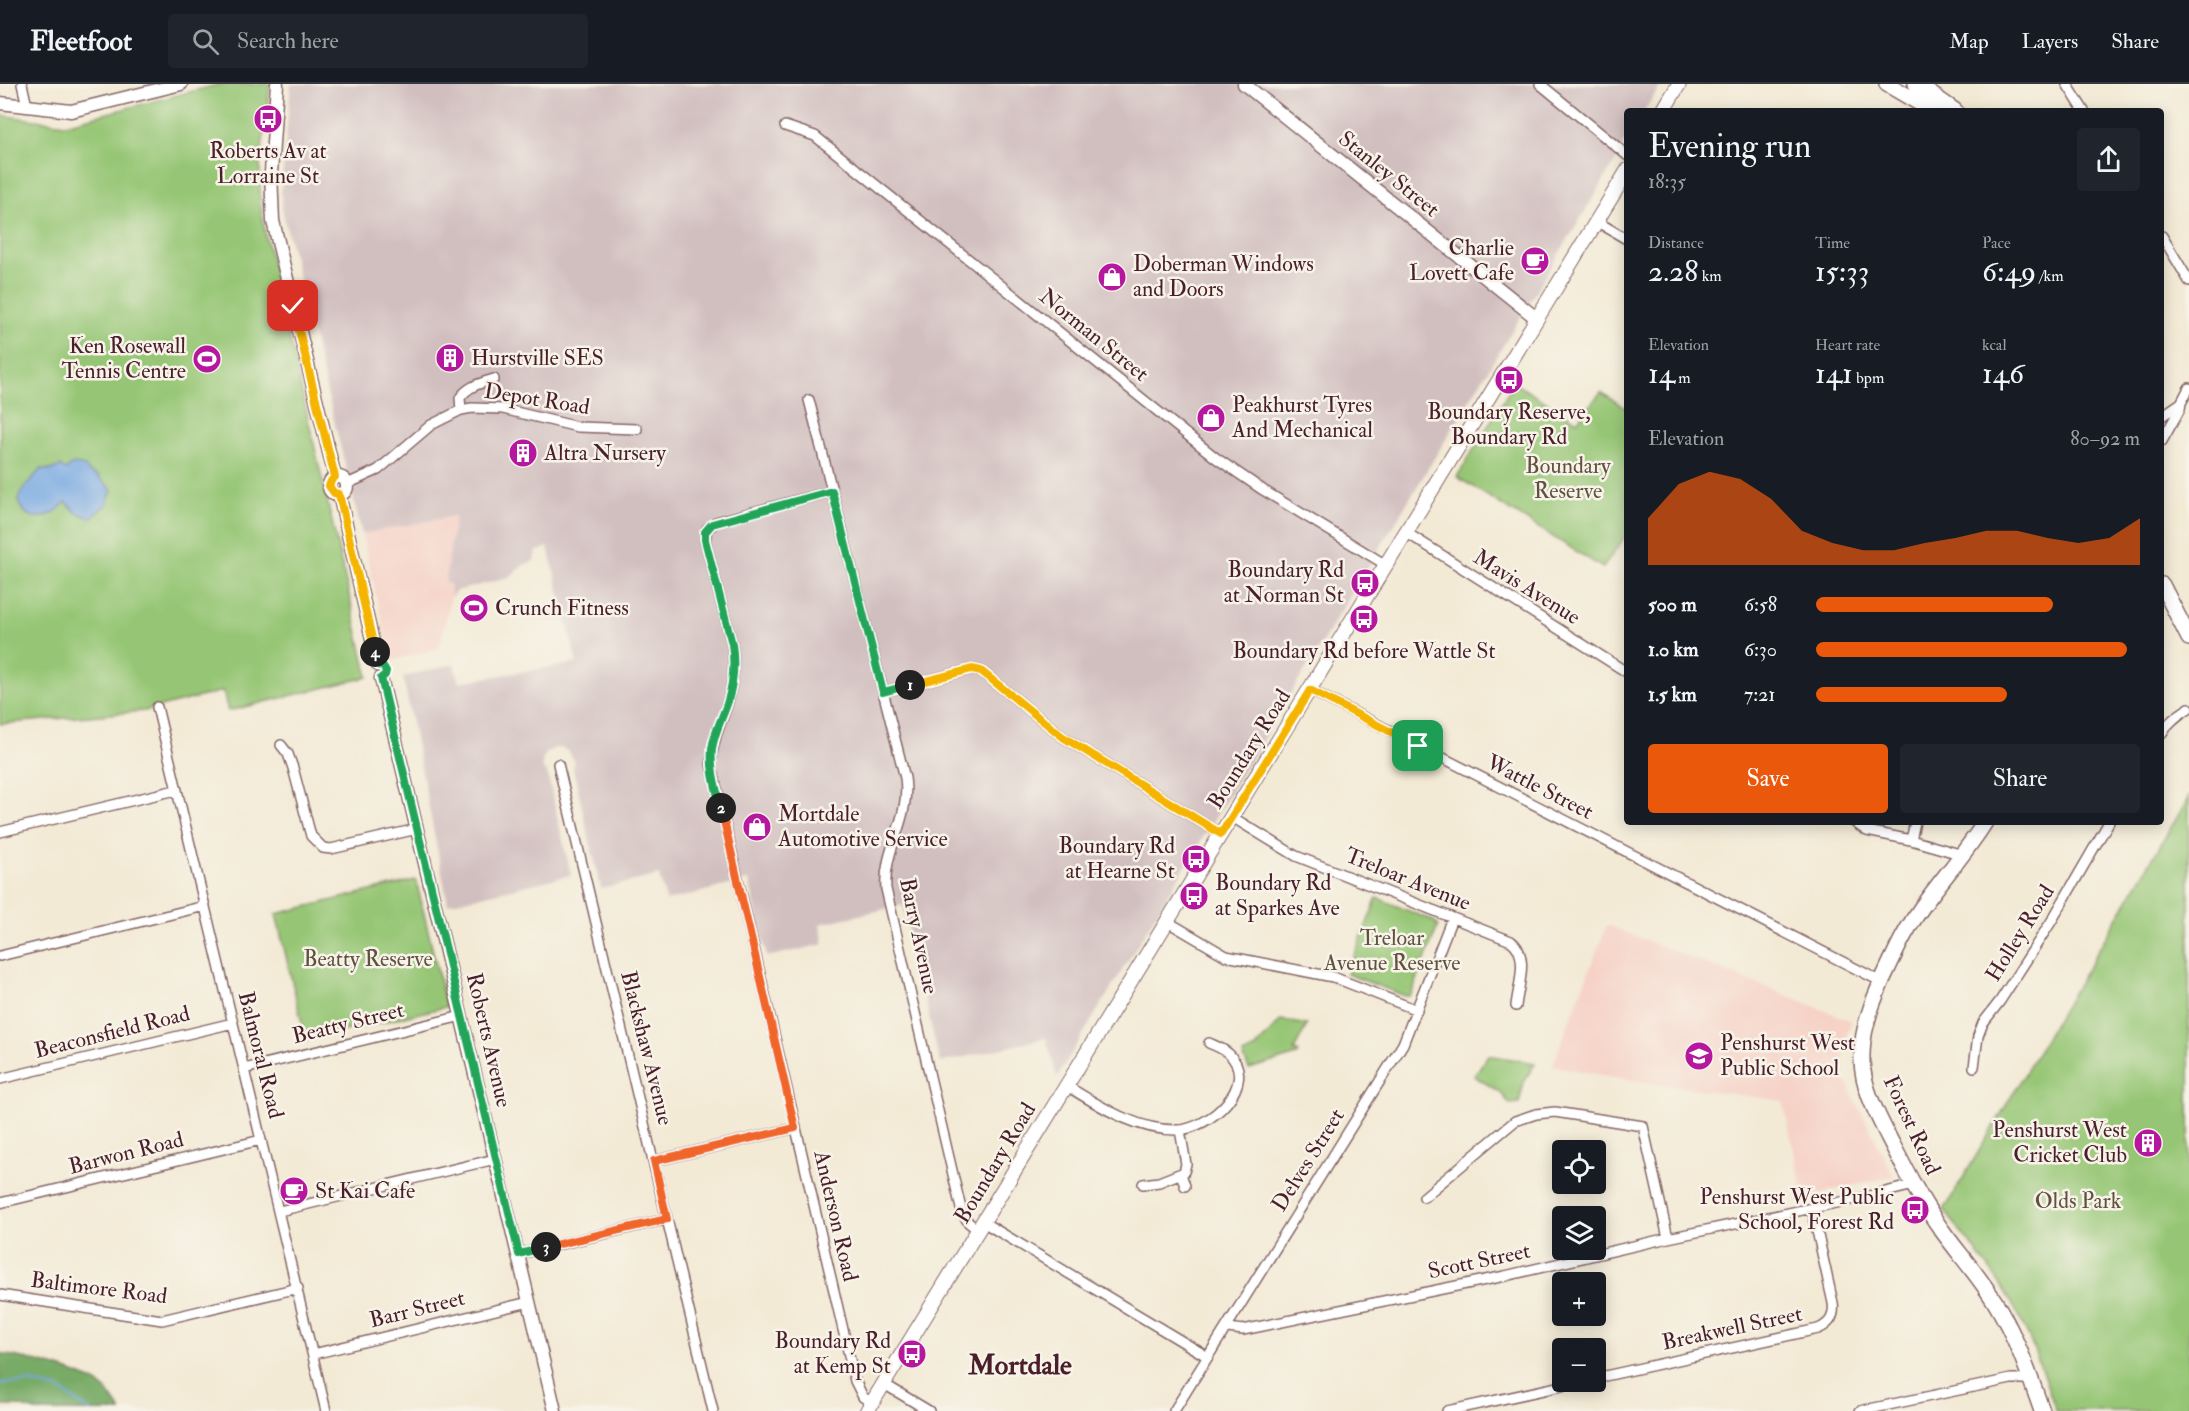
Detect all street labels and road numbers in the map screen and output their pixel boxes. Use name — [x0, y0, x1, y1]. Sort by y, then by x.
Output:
street label: Stanley Street — [1333, 125, 1445, 223]
street label: Norman Street — [1033, 282, 1155, 388]
street label: Depot Road — [482, 377, 592, 422]
street label: Mavis Avenue — [1468, 543, 1586, 631]
street label: Boundary Road — [1201, 684, 1297, 814]
street label: Wattle Street — [1481, 748, 1598, 826]
street label: Treloar Avenue — [1341, 841, 1475, 917]
street label: Barry Avenue — [893, 875, 945, 997]
street label: Holley Road — [1979, 879, 2061, 987]
street label: Blackshaw Avenue — [614, 968, 680, 1128]
street label: Roberts Avenue — [460, 970, 518, 1110]
street label: Balmoral Road — [232, 988, 290, 1122]
street label: Beatty Street — [289, 996, 407, 1050]
street label: Beaconsfield Road — [31, 999, 193, 1065]
street label: Forest Road — [1877, 1071, 1947, 1179]
street label: Boundary Road — [948, 1097, 1042, 1229]
street label: Delves Street — [1265, 1103, 1351, 1217]
street label: Barwon Road — [66, 1125, 187, 1181]
street label: Anderson Road — [807, 1147, 865, 1284]
street label: Scott Street — [1425, 1237, 1533, 1285]
street label: Baltimore Road — [29, 1266, 169, 1310]
street label: Barr Street — [366, 1284, 468, 1334]
street label: Breakwell Street — [1659, 1299, 1805, 1357]

